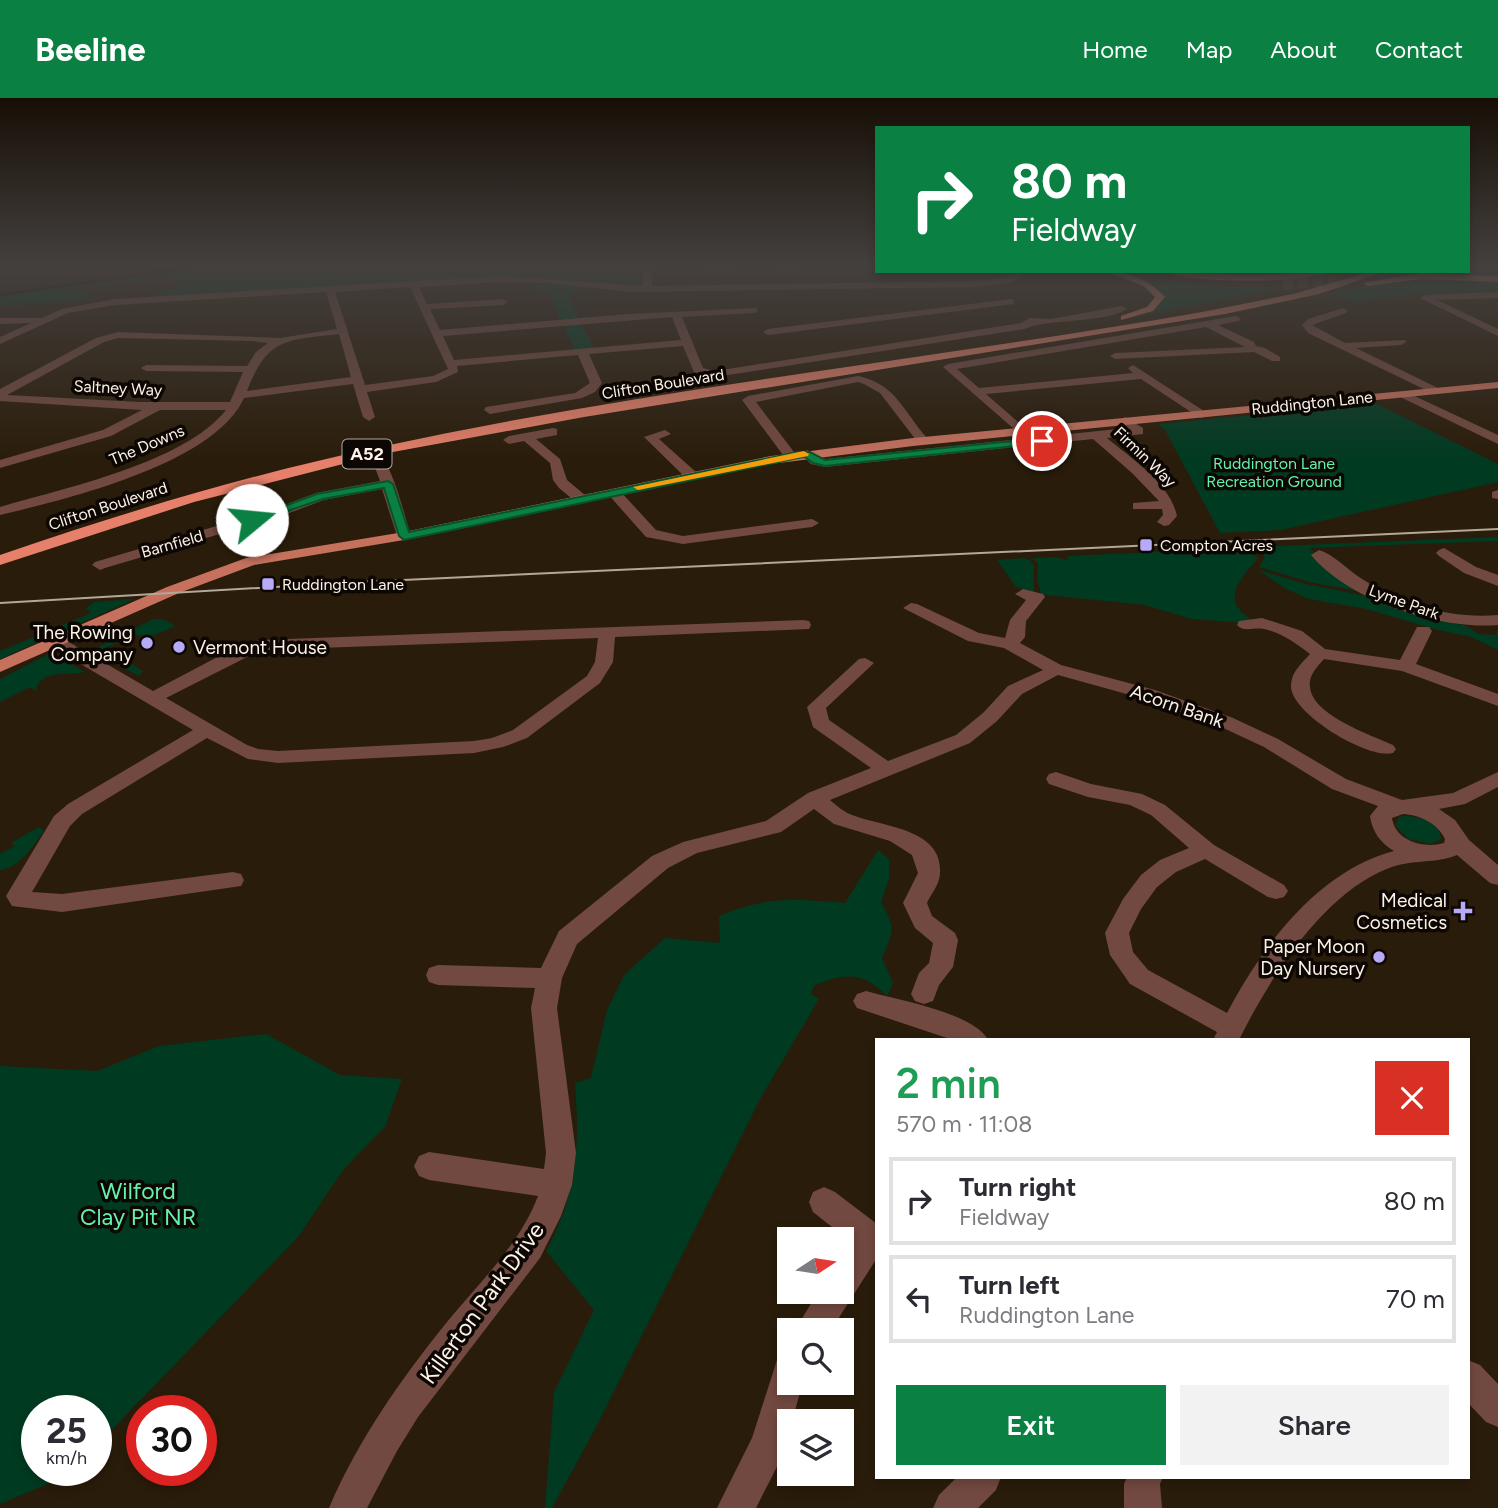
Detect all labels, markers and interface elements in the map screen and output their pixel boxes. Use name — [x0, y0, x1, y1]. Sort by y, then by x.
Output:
text: Beeline — [35, 30, 146, 69]
text: Home — [1082, 35, 1148, 64]
text: Map — [1186, 35, 1232, 64]
text: About — [1270, 35, 1337, 64]
text: Contact — [1375, 35, 1463, 64]
text: 80 m — [1011, 151, 1127, 210]
icon: right — [896, 154, 987, 245]
text: Fieldway — [1011, 211, 1137, 249]
street label: Clifton Boulevard — [600, 365, 726, 403]
street label: Saltney Way — [73, 376, 163, 400]
street label: Ruddington Lane — [1250, 387, 1374, 419]
pin — [1012, 411, 1072, 471]
street label: The Downs — [107, 421, 187, 469]
icon: arrive — [1023, 422, 1061, 460]
street label: Firmin Way — [1110, 423, 1180, 492]
road number: A52 — [342, 440, 392, 468]
park label: Ruddington Lane Recreation Ground — [1206, 454, 1342, 491]
street label: Clifton Boulevard — [46, 478, 170, 534]
position arrow — [215, 483, 289, 557]
street label: Barnfield — [139, 526, 205, 562]
place label: Compton Acres — [1160, 536, 1273, 555]
marker: Compton Acres — [1138, 537, 1154, 553]
place label: Ruddington Lane — [282, 575, 404, 594]
marker: Ruddington Lane — [260, 576, 276, 592]
street label: Lyme Park — [1366, 581, 1442, 624]
place label: The Rowing Company — [33, 621, 133, 666]
marker: The Rowing Company — [139, 635, 155, 651]
place label: Vermont House — [193, 636, 327, 659]
marker: Vermont House — [171, 639, 187, 655]
street label: Acorn Bank — [1127, 679, 1227, 733]
place label: Medical Cosmetics — [1356, 889, 1447, 934]
marker: Medical Cosmetics — [1453, 901, 1473, 921]
place label: Paper Moon Day Nursery — [1260, 935, 1365, 980]
marker: Paper Moon Day Nursery — [1371, 949, 1387, 965]
text: 2 min — [896, 1058, 1001, 1109]
button: close — [1375, 1061, 1449, 1135]
text: 570 m · 11:08 — [896, 1110, 1032, 1138]
text: Turn right — [959, 1171, 1076, 1203]
park label: Wilford Clay Pit NR — [80, 1177, 196, 1231]
icon: right — [900, 1182, 938, 1220]
text: 80 m — [1384, 1185, 1445, 1217]
text: Fieldway — [959, 1203, 1049, 1231]
street label: Killerton Park Drive — [414, 1217, 550, 1389]
north arrow — [777, 1227, 854, 1304]
map controls — [777, 1227, 854, 1486]
text: Turn left — [959, 1269, 1060, 1301]
icon: left — [900, 1280, 938, 1318]
text: 70 m — [1386, 1283, 1445, 1315]
text: Ruddington Lane — [959, 1301, 1134, 1329]
button: search — [777, 1318, 854, 1395]
button: Exit — [896, 1385, 1166, 1465]
button: Share — [1180, 1385, 1449, 1465]
speed limit sign: 30 — [126, 1395, 217, 1486]
button: layers — [777, 1409, 854, 1486]
text: 25 — [46, 1410, 87, 1452]
text: km/h — [46, 1447, 87, 1469]

